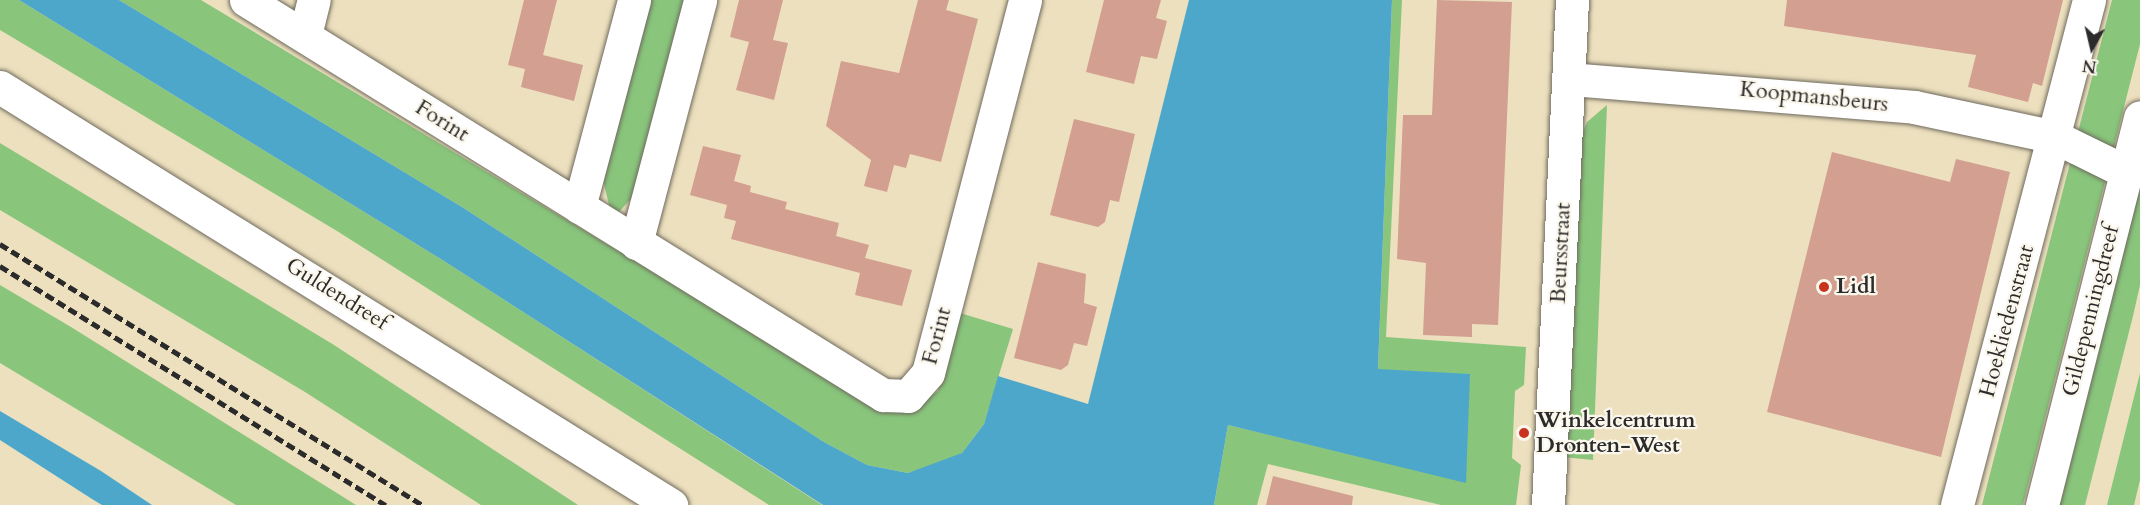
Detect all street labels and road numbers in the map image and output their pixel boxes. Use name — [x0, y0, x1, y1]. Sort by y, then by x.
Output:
street label: Koopmansbeurs — [1738, 76, 1890, 118]
street label: Forint — [410, 94, 474, 148]
street label: Beursstraat — [1545, 202, 1577, 304]
street label: Gildepenningdreef — [2057, 223, 2125, 399]
street label: Hoekliedenstraat — [1974, 242, 2040, 400]
street label: Guldendreef — [281, 252, 393, 336]
street label: Forint — [917, 305, 957, 367]

